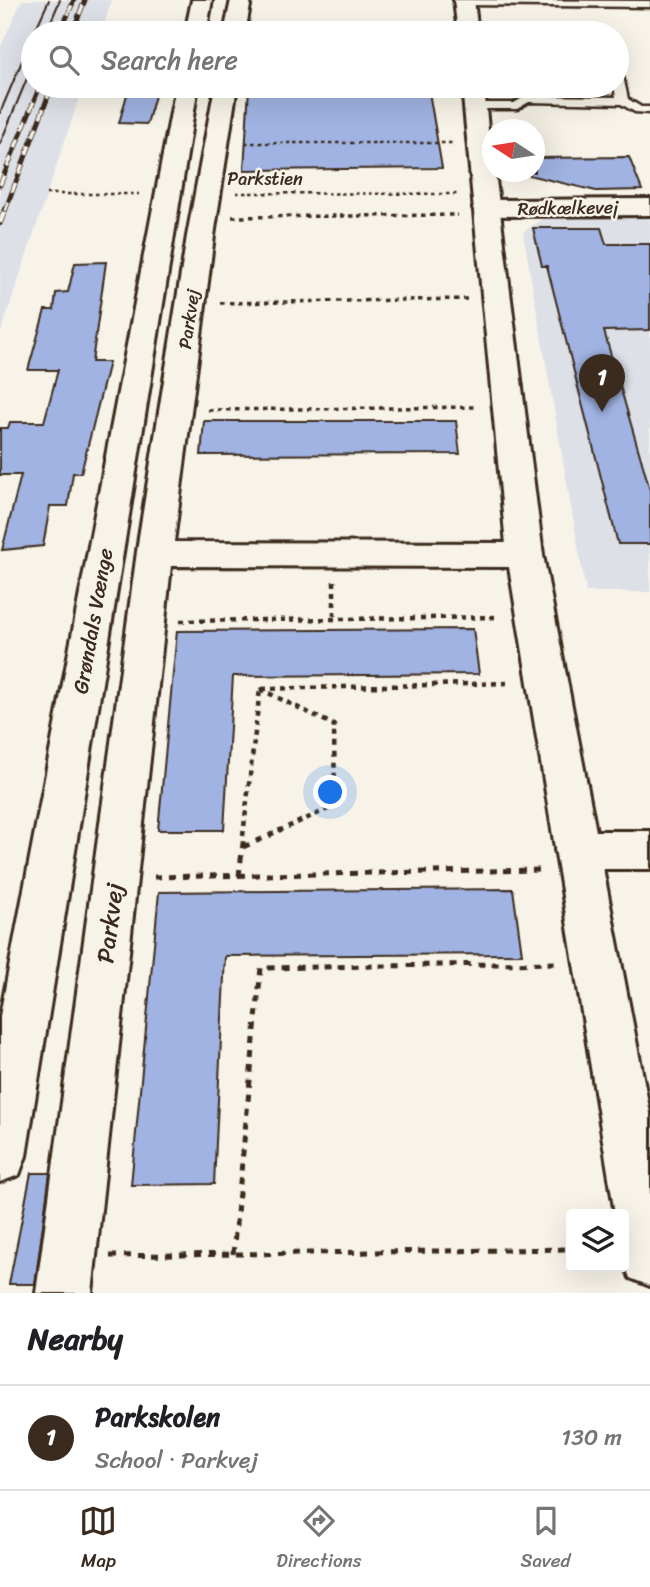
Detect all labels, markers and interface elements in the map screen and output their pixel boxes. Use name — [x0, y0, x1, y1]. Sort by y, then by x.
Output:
search box — [21, 21, 629, 98]
text: Search here — [101, 37, 238, 83]
icon: search — [45, 41, 83, 79]
north arrow — [482, 119, 545, 182]
street label: Parkstien — [227, 163, 303, 195]
street label: Rødkælkevej — [517, 191, 619, 225]
street label: Parkvej — [169, 287, 209, 351]
pin: 1 — [579, 354, 625, 412]
street label: Grøndals Vænge — [61, 545, 125, 697]
your location — [313, 775, 347, 809]
street label: Parkvej — [84, 880, 136, 966]
map controls — [566, 1209, 629, 1272]
button: layers — [566, 1209, 629, 1272]
text: Nearby — [28, 1312, 123, 1366]
text: Parkskolen — [95, 1394, 220, 1440]
text: 1 — [46, 1417, 56, 1458]
text: 130 m — [561, 1417, 622, 1458]
text: School · Parkvej — [95, 1440, 258, 1481]
tab: Map — [79, 1502, 117, 1577]
tab: Directions — [276, 1502, 362, 1577]
tab: Saved — [520, 1502, 571, 1577]

